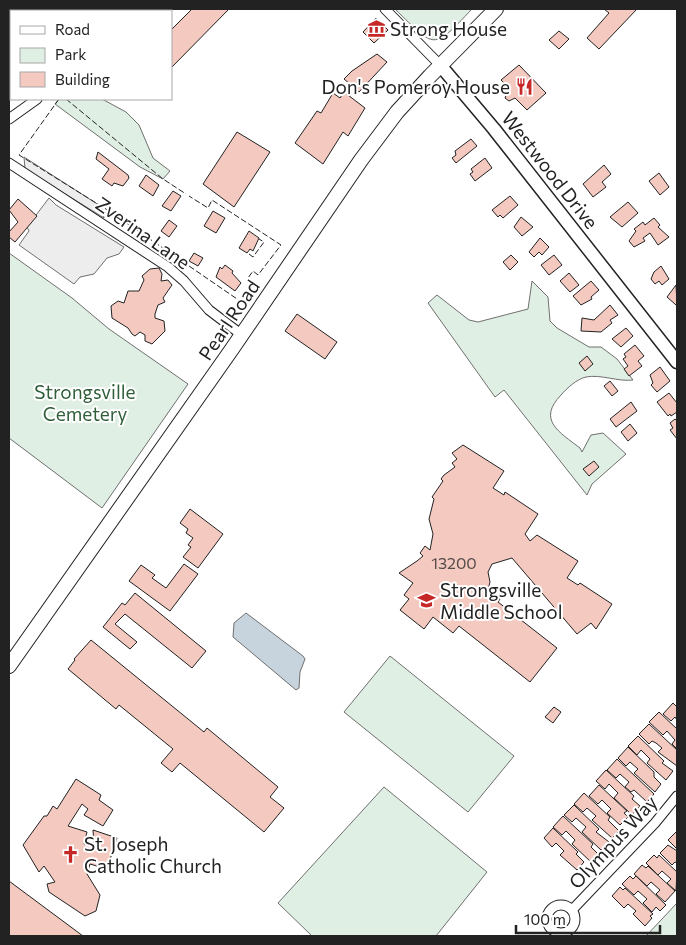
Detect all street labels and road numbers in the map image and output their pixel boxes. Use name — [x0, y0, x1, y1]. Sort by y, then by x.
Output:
street label: Westwood Drive — [497, 106, 603, 233]
street label: Zverina Lane — [92, 192, 195, 274]
street label: Pearl Road — [193, 275, 264, 364]
street label: Olympus Way — [564, 790, 662, 893]

